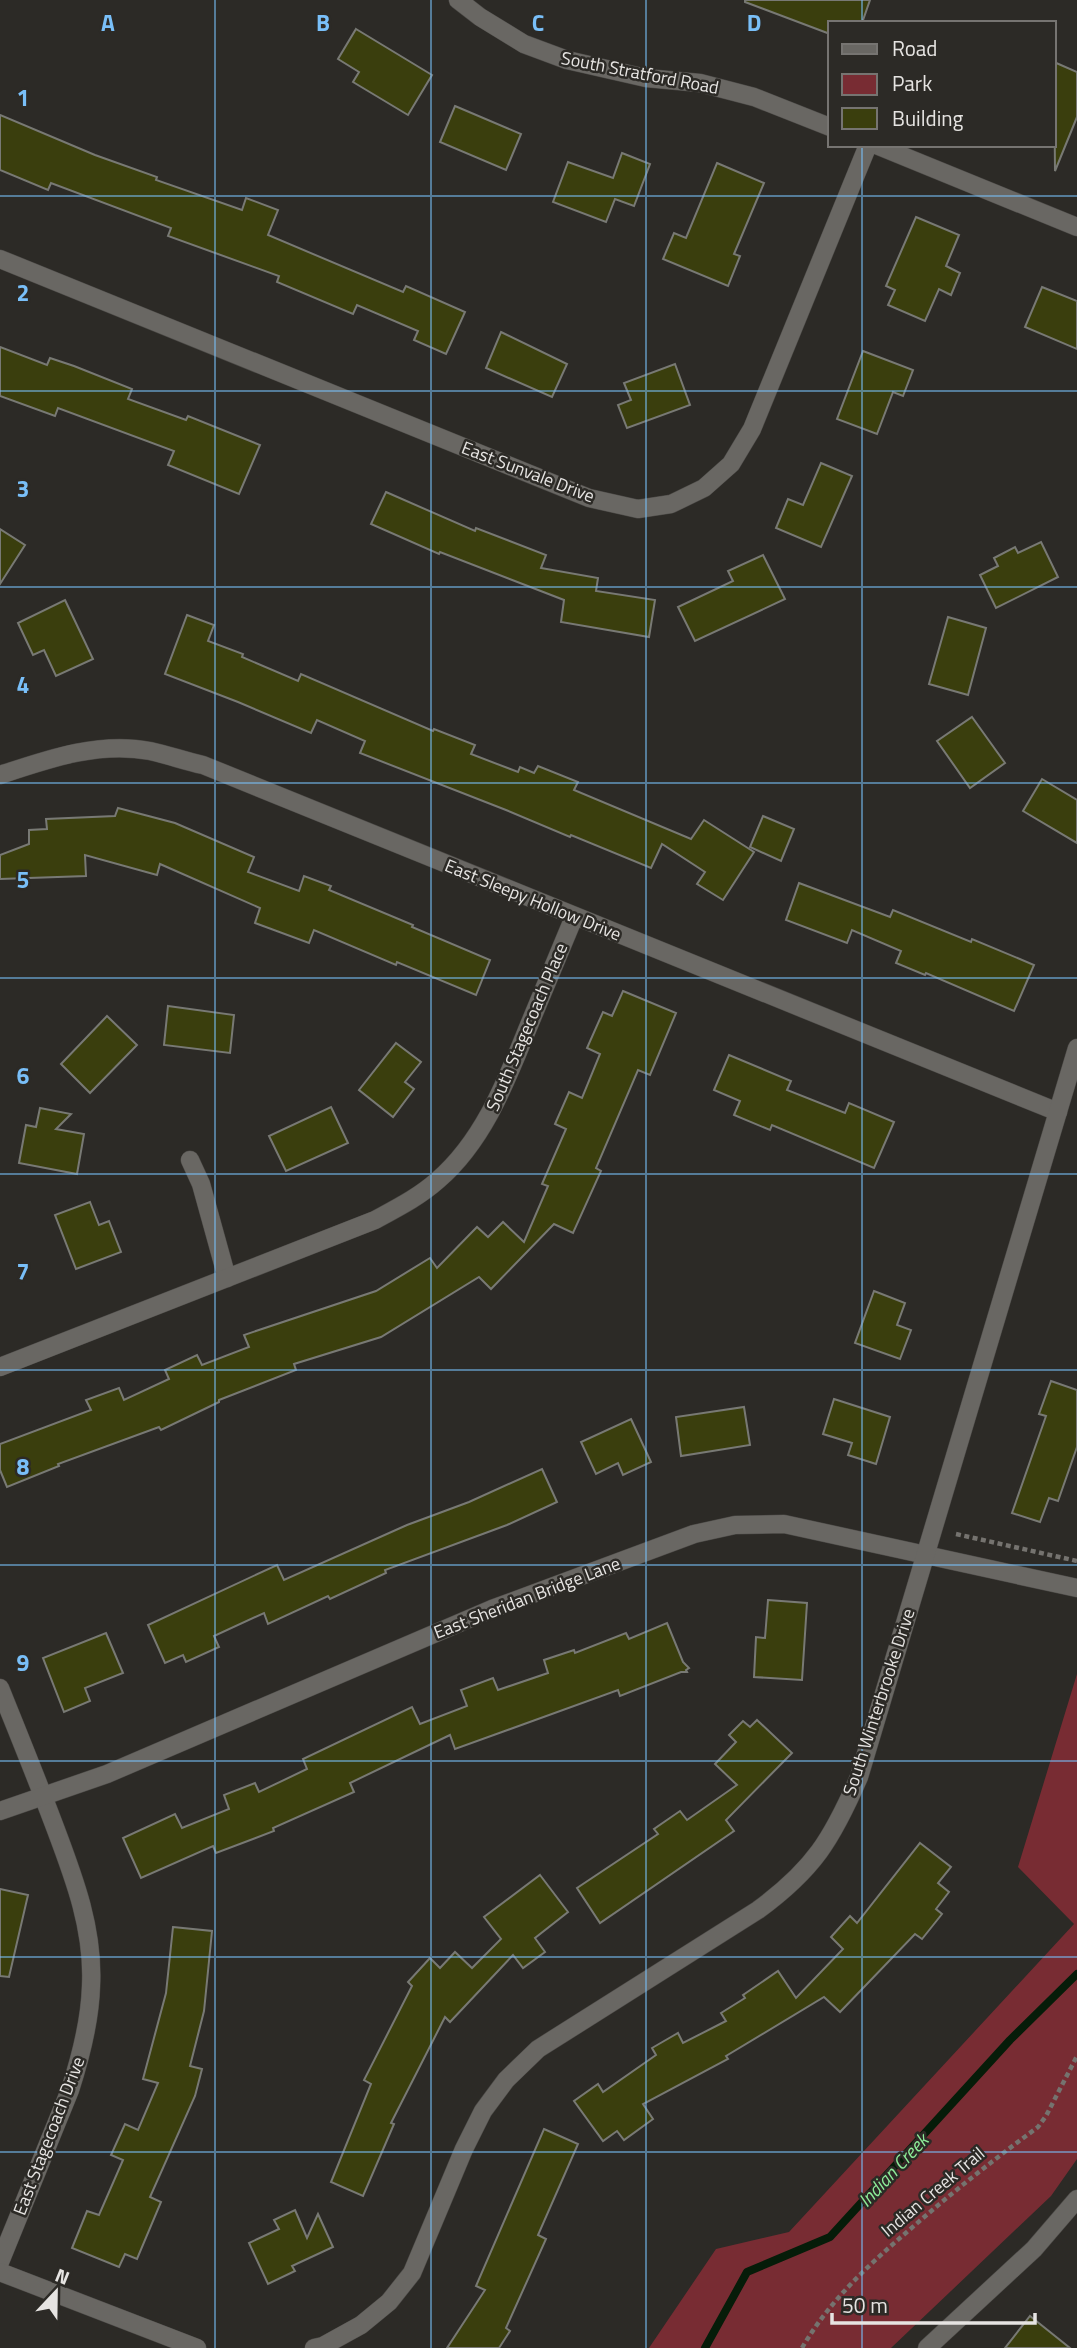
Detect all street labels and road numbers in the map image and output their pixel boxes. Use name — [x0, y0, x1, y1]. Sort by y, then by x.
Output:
street label: South Stratford Road — [559, 44, 721, 101]
street label: East Sunvale Drive — [458, 434, 599, 509]
street label: East Sleepy Hollow Drive — [441, 852, 625, 947]
street label: South Stagecoach Place — [479, 938, 574, 1115]
street label: East Sheridan Bridge Lane — [430, 1549, 624, 1646]
street label: South Winterbrooke Drive — [836, 1605, 922, 1799]
street label: East Stagecoach Drive — [6, 2053, 91, 2219]
street label: Indian Creek Trail — [875, 2140, 990, 2243]

